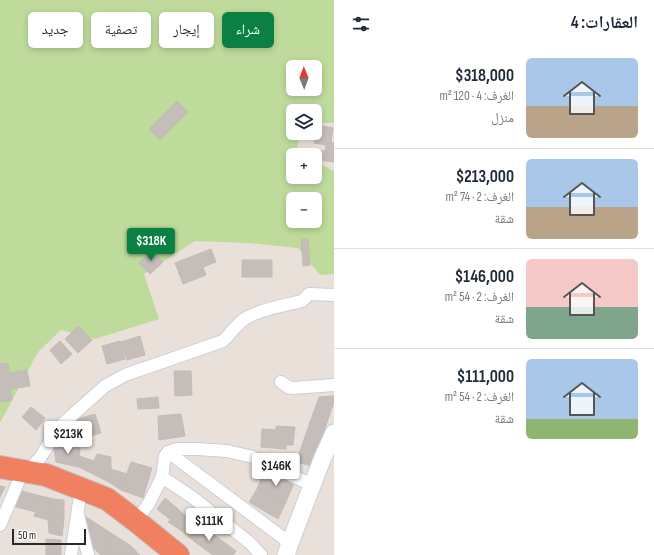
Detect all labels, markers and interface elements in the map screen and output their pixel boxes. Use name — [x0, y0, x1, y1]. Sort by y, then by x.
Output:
chip: جديد — [28, 12, 83, 48]
chip: تصفية — [91, 12, 151, 48]
chip: إيجار — [159, 12, 214, 48]
chip: شراء — [222, 12, 274, 48]
icon: filters — [350, 13, 372, 35]
text: العقارات: 4 — [571, 13, 638, 33]
north arrow — [286, 60, 322, 96]
map controls — [286, 60, 322, 228]
text: $318,000 — [455, 66, 514, 86]
icon: home — [558, 74, 606, 122]
text: الغرف: 4 · 120 m² — [439, 88, 514, 104]
button: layers — [286, 104, 322, 140]
text: منزل — [491, 110, 514, 126]
button: + — [286, 148, 322, 184]
text: $213,000 — [456, 167, 514, 187]
icon: home — [558, 175, 606, 223]
text: الغرف: 2 · 74 m² — [445, 189, 514, 205]
button: − — [286, 192, 322, 228]
text: شقة — [495, 211, 514, 227]
pin: $318K — [123, 228, 179, 262]
text: $318K — [136, 233, 166, 249]
text: $146,000 — [455, 267, 514, 287]
icon: home — [558, 275, 606, 323]
text: الغرف: 2 · 54 m² — [445, 289, 514, 305]
text: شقة — [495, 311, 514, 327]
text: $111,000 — [457, 367, 514, 387]
icon: home — [558, 375, 606, 423]
text: الغرف: 2 · 54 m² — [445, 389, 514, 405]
text: شقة — [495, 411, 514, 427]
pin: $213K — [40, 421, 96, 455]
text: $213K — [53, 426, 83, 442]
pin: $146K — [248, 453, 304, 487]
text: $146K — [261, 458, 291, 474]
pin: $111K — [181, 508, 237, 542]
text: $111K — [195, 513, 223, 529]
scale bar — [12, 527, 86, 546]
text: 50 m — [18, 529, 36, 542]

